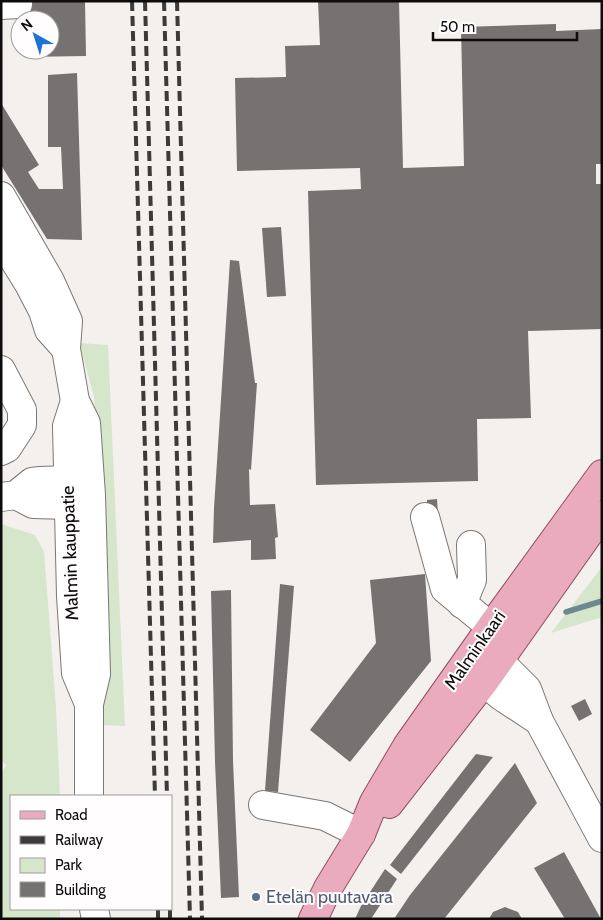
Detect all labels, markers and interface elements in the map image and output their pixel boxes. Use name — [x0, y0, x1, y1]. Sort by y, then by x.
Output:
north arrow — [10, 10, 60, 60]
scale bar — [433, 10, 577, 42]
text: N — [17, 15, 36, 35]
text: 50 m — [440, 18, 475, 36]
street label: Malmin kauppatie — [57, 485, 83, 621]
street label: Malminkaari — [440, 606, 510, 694]
legend — [10, 795, 172, 910]
text: Road — [55, 806, 88, 824]
text: Railway — [55, 831, 104, 849]
text: Park — [55, 856, 82, 874]
text: Building — [55, 881, 106, 899]
place label: Etelän puutavara — [266, 886, 393, 908]
marker: Etelän puutavara — [250, 891, 262, 903]

